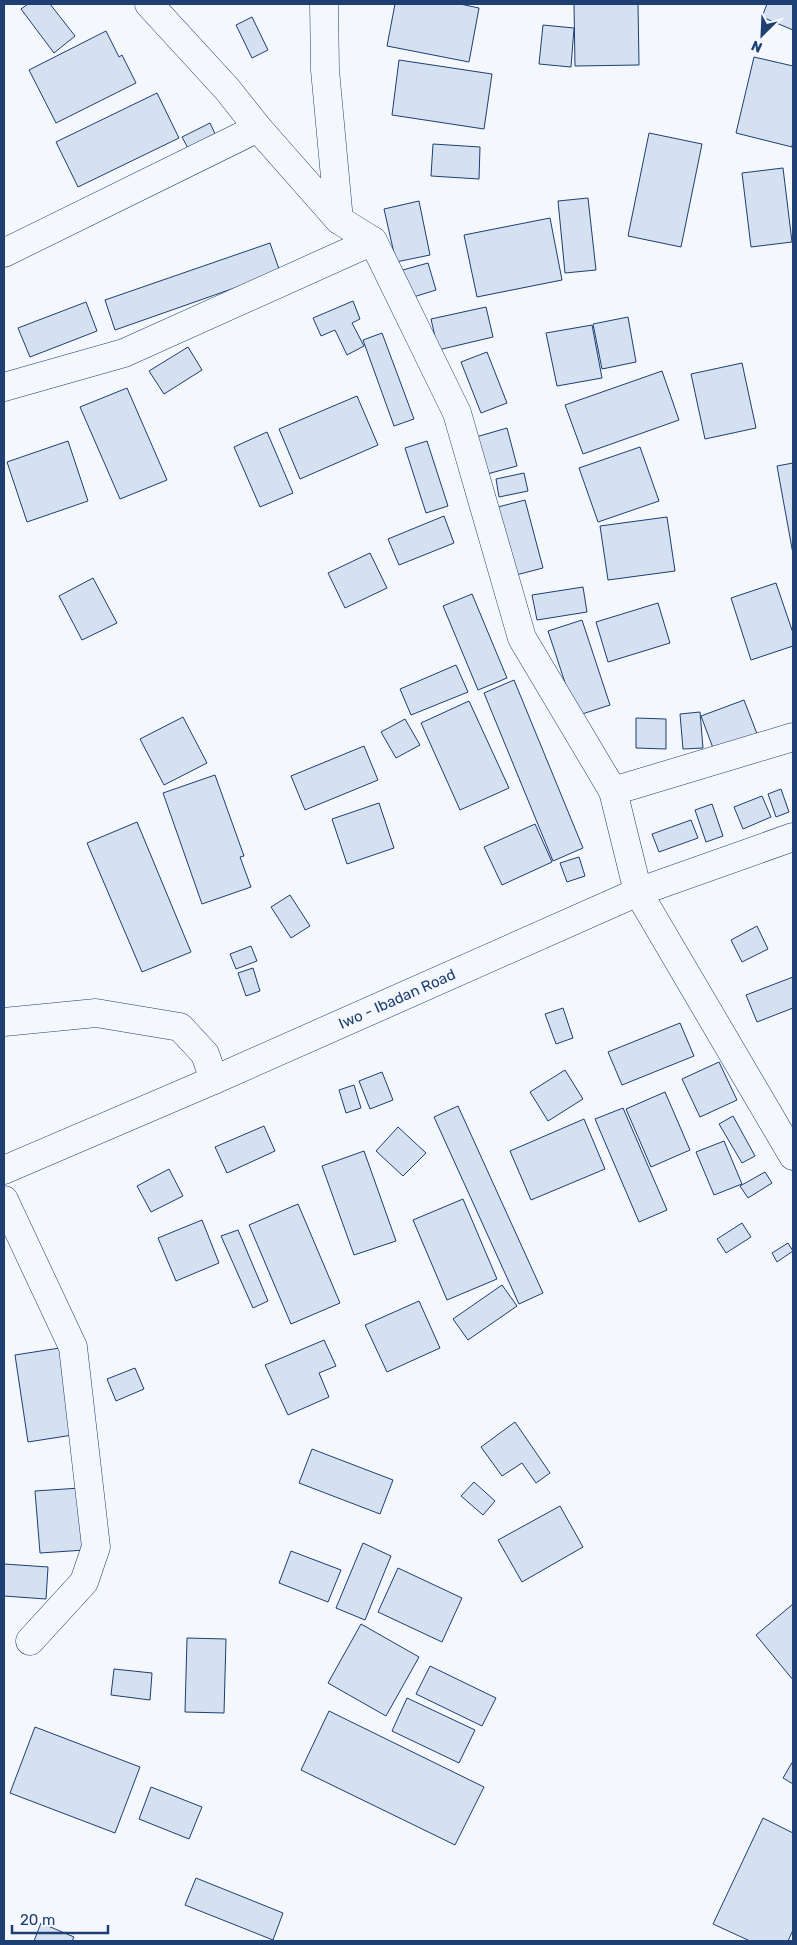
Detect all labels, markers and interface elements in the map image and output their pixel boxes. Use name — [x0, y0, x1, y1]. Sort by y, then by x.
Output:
north arrow — [737, 10, 787, 60]
text: N — [749, 37, 765, 56]
street label: Iwo - Ibadan Road — [336, 965, 458, 1033]
scale bar — [12, 1902, 109, 1934]
text: 20 m — [20, 1911, 55, 1929]

